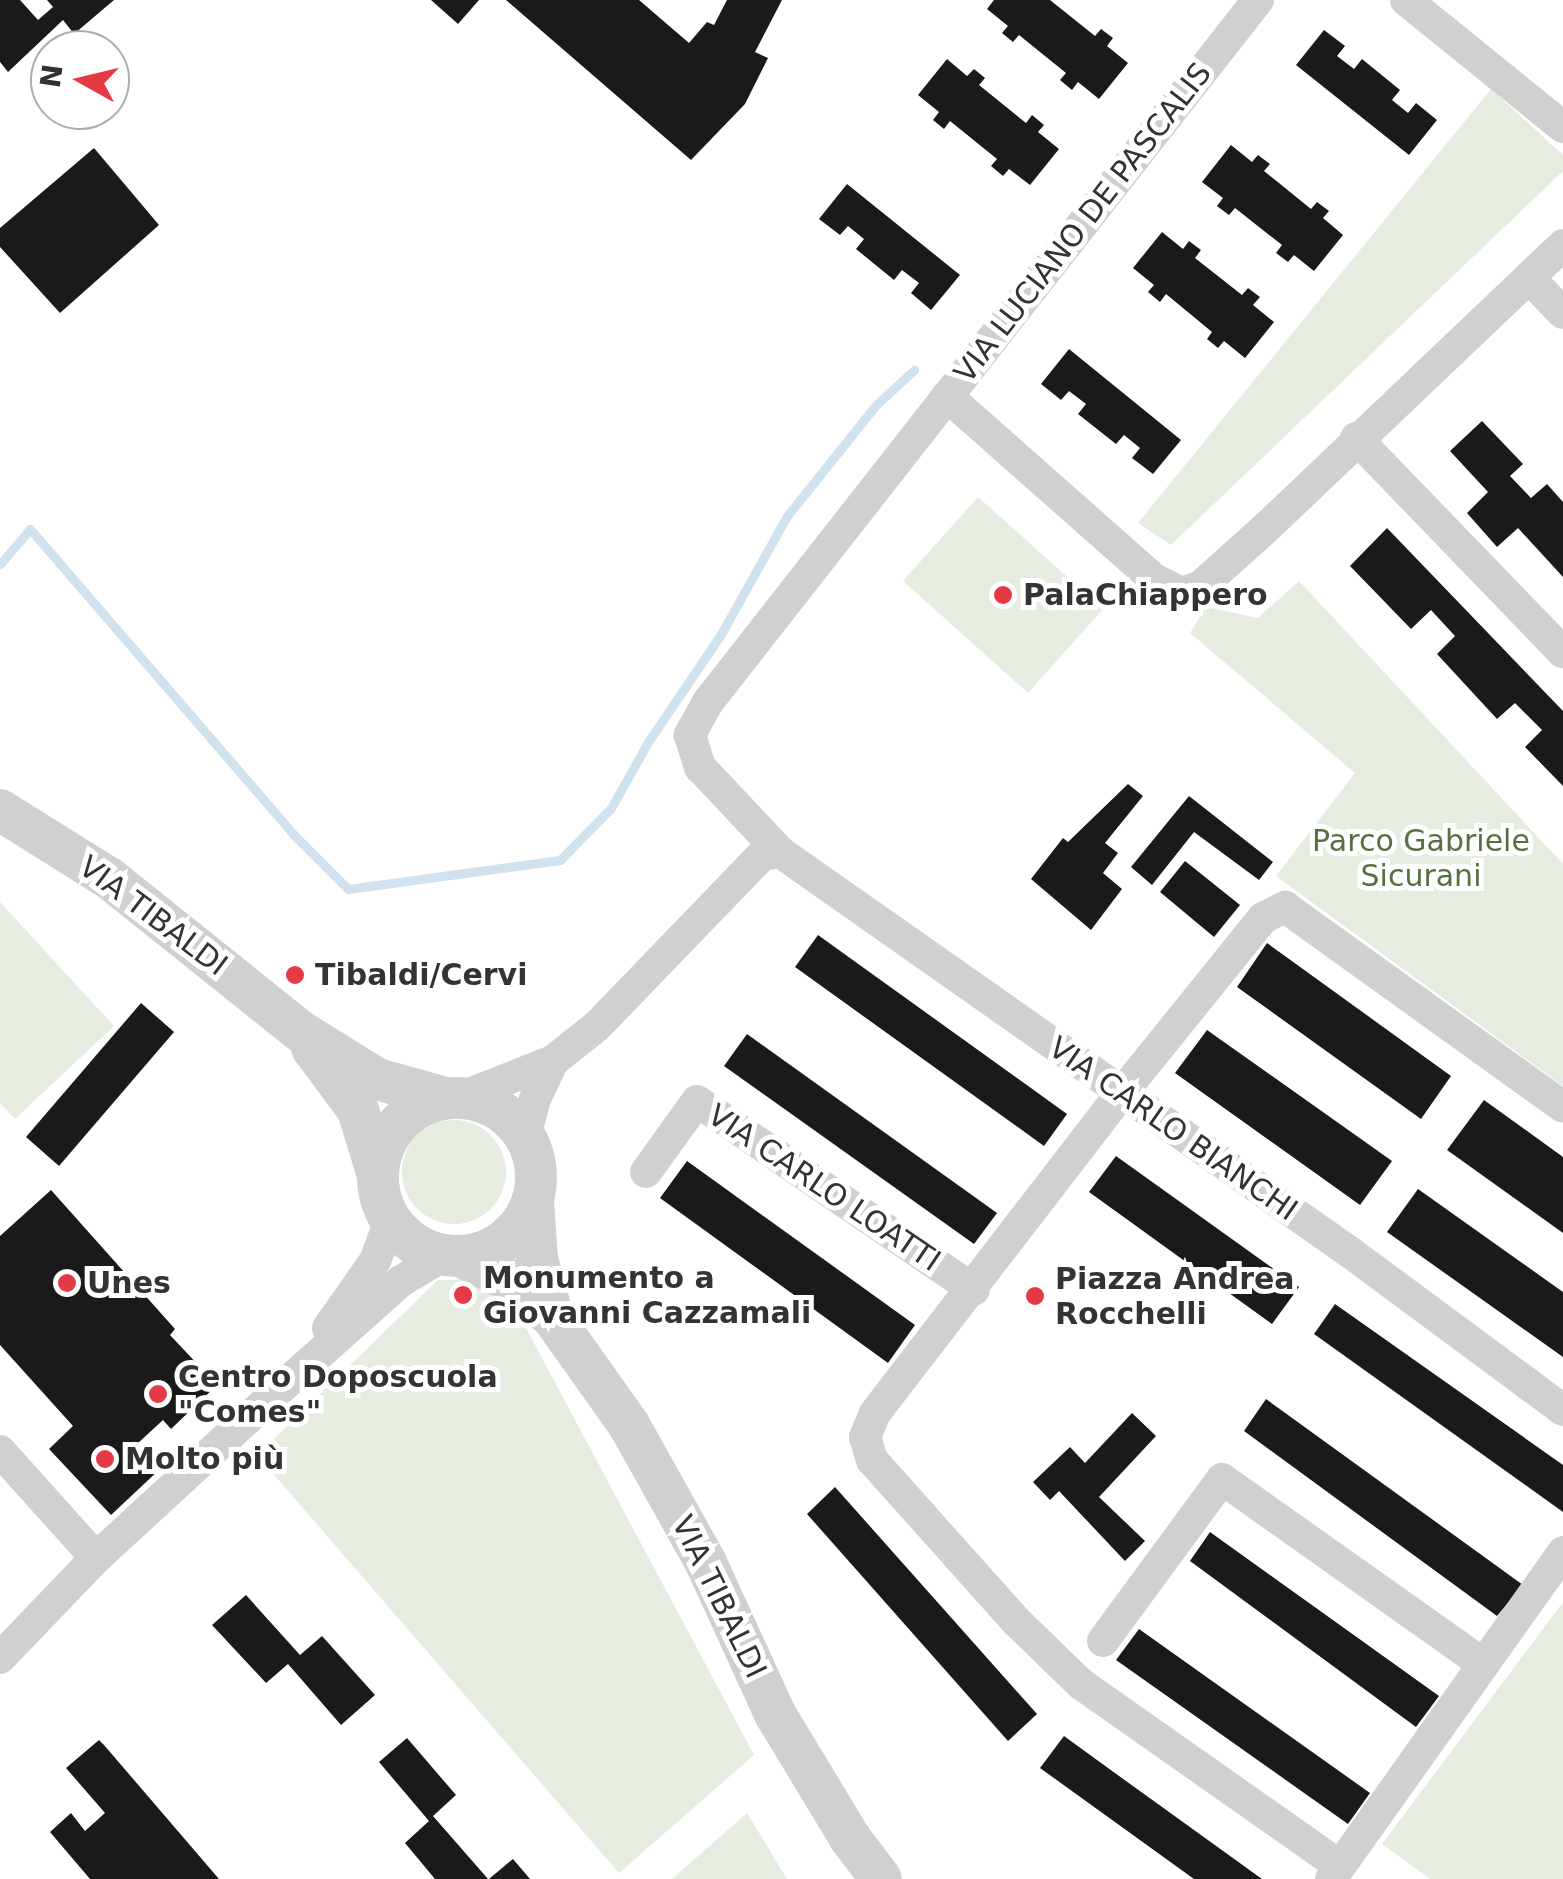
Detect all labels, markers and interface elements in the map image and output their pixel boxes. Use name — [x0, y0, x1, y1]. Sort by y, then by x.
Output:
north arrow — [30, 30, 130, 130]
street label: VIA LUCIANO DE PASCALIS — [947, 56, 1219, 390]
text: N — [34, 62, 70, 90]
place label: PalaChiappero — [1023, 577, 1268, 613]
marker: PalaChiappero — [992, 584, 1014, 606]
park label: Parco Gabriele Sicurani — [1312, 823, 1530, 894]
street label: VIA TIBALDI — [72, 849, 234, 983]
place label: Tibaldi/Cervi — [315, 957, 527, 993]
marker: Tibaldi/Cervi — [284, 964, 306, 986]
street label: VIA CARLO BIANCHI — [1042, 1030, 1304, 1228]
street label: VIA CARLO LOATTI — [701, 1097, 947, 1279]
place label: Monumento a Giovanni Cazzamali — [483, 1260, 811, 1330]
place label: Piazza Andrea Rocchelli — [1055, 1261, 1295, 1332]
place label: Unes — [87, 1265, 171, 1301]
marker: Unes — [56, 1272, 78, 1294]
marker: Monumento a Giovanni Cazzamali — [452, 1284, 474, 1306]
marker: Piazza Andrea Rocchelli — [1024, 1285, 1046, 1307]
place label: Centro Doposcuola "Comes" — [178, 1359, 498, 1430]
marker: Centro Doposcuola "Comes" — [147, 1383, 169, 1405]
place label: Molto più — [125, 1441, 284, 1477]
marker: Molto più — [94, 1448, 116, 1470]
street label: VIA TIBALDI — [664, 1510, 774, 1684]

